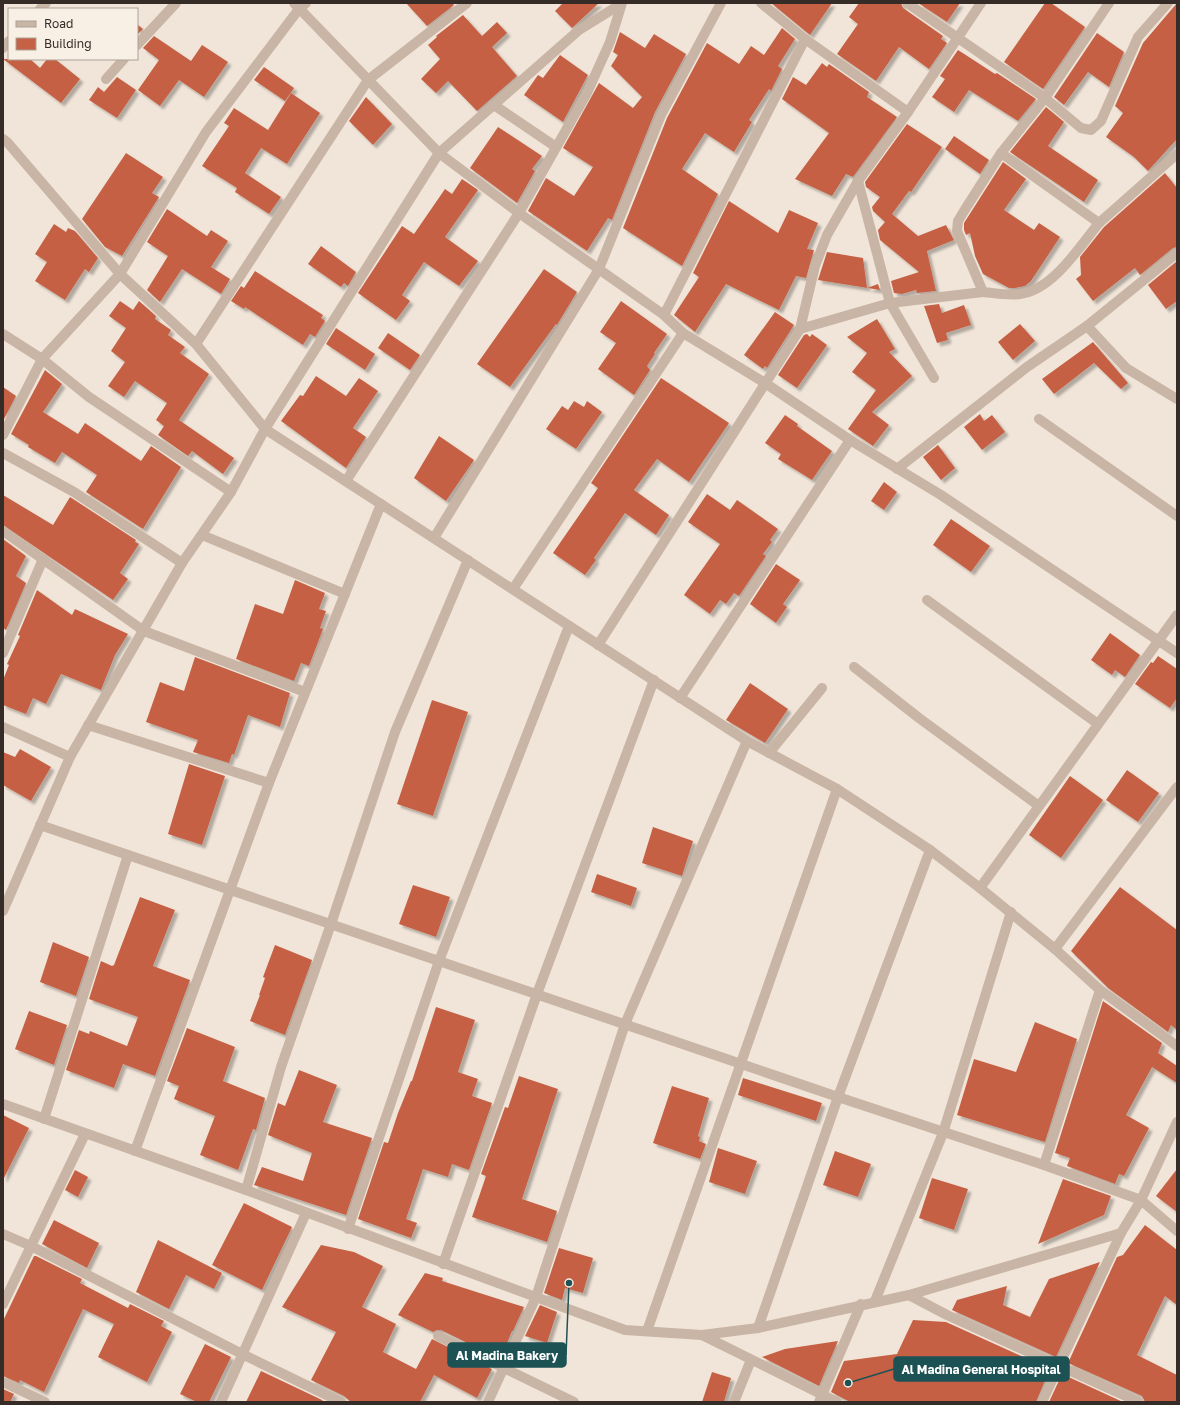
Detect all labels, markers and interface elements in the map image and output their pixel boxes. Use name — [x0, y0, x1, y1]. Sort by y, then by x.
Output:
legend — [8, 8, 138, 60]
text: Road — [44, 16, 73, 31]
text: Building — [44, 36, 92, 51]
callout: Al Madina Bakery — [448, 1343, 566, 1367]
text: Al Madina Bakery — [456, 1348, 559, 1363]
callout: Al Madina General Hospital — [894, 1357, 1069, 1381]
text: Al Madina General Hospital — [901, 1362, 1061, 1377]

